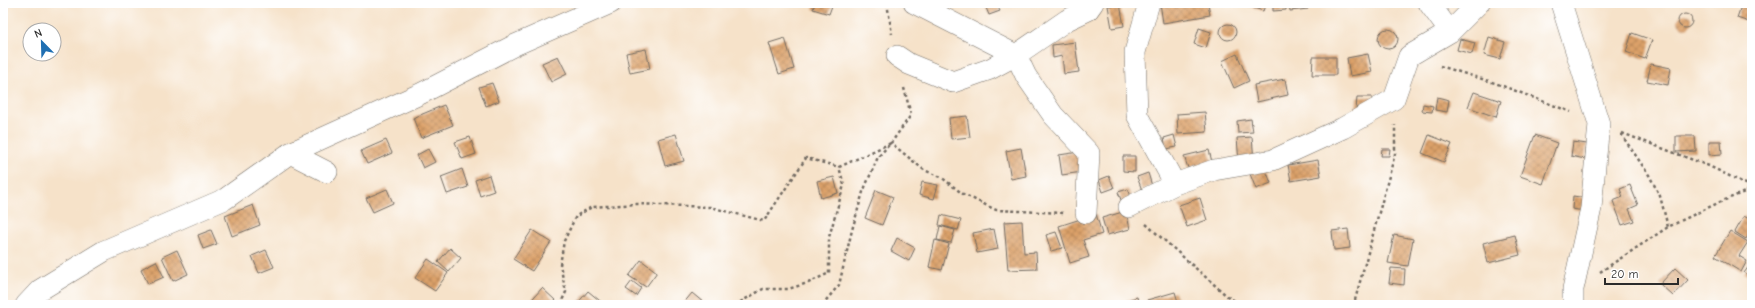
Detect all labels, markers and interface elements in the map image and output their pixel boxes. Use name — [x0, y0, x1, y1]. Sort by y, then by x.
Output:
north arrow — [22, 22, 62, 62]
text: N — [32, 26, 44, 41]
scale bar — [1605, 260, 1678, 286]
text: 20 m — [1611, 267, 1639, 281]

